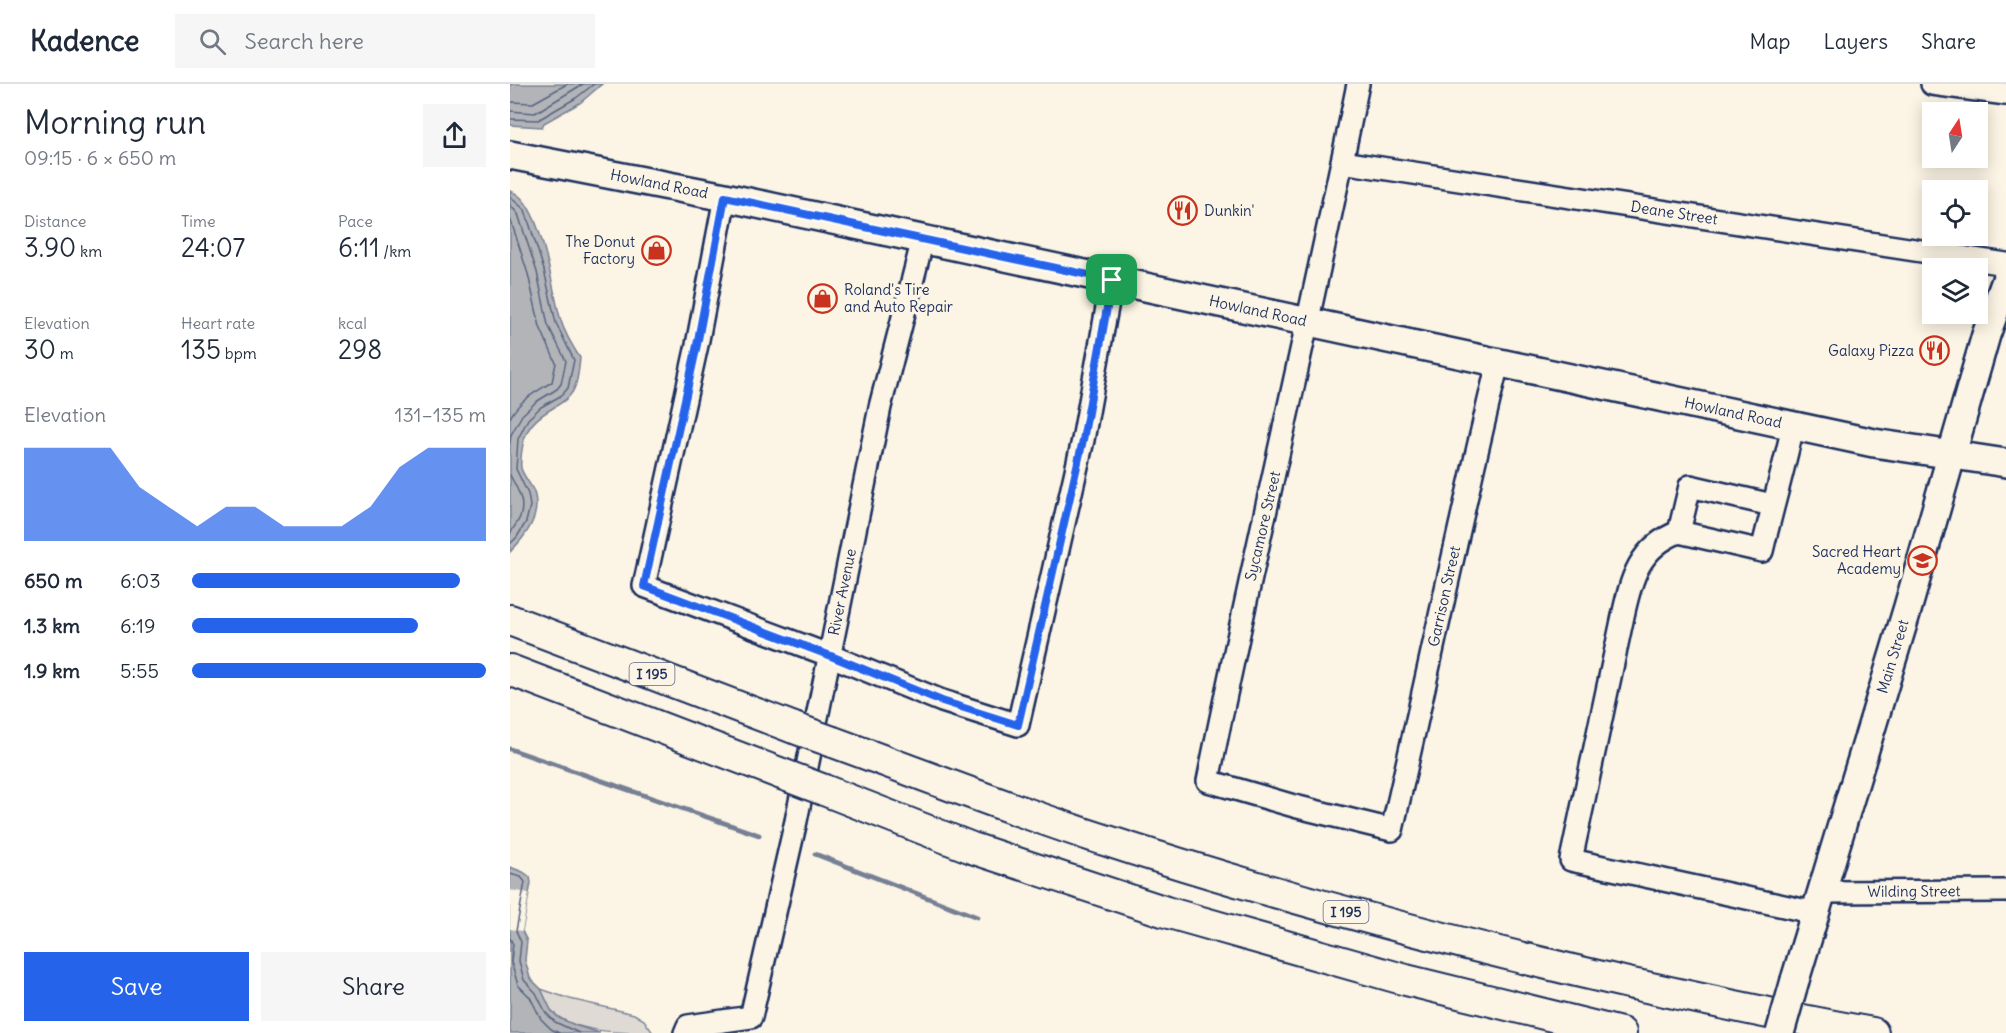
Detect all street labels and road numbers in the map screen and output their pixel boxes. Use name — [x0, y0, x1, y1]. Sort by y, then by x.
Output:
street label: Howland Road — [609, 165, 710, 203]
street label: Deane Street — [1629, 196, 1719, 229]
street label: Howland Road — [1207, 291, 1309, 330]
street label: Howland Road — [1683, 393, 1784, 432]
street label: Sycamore Street — [1241, 469, 1284, 583]
street label: Garrison Street — [1423, 544, 1464, 648]
street label: River Avenue — [824, 547, 860, 637]
street label: Main Street — [1872, 617, 1913, 696]
road number: I 195 — [630, 663, 674, 685]
street label: Wilding Street — [1867, 881, 1961, 901]
road number: I 195 — [1324, 901, 1368, 923]

